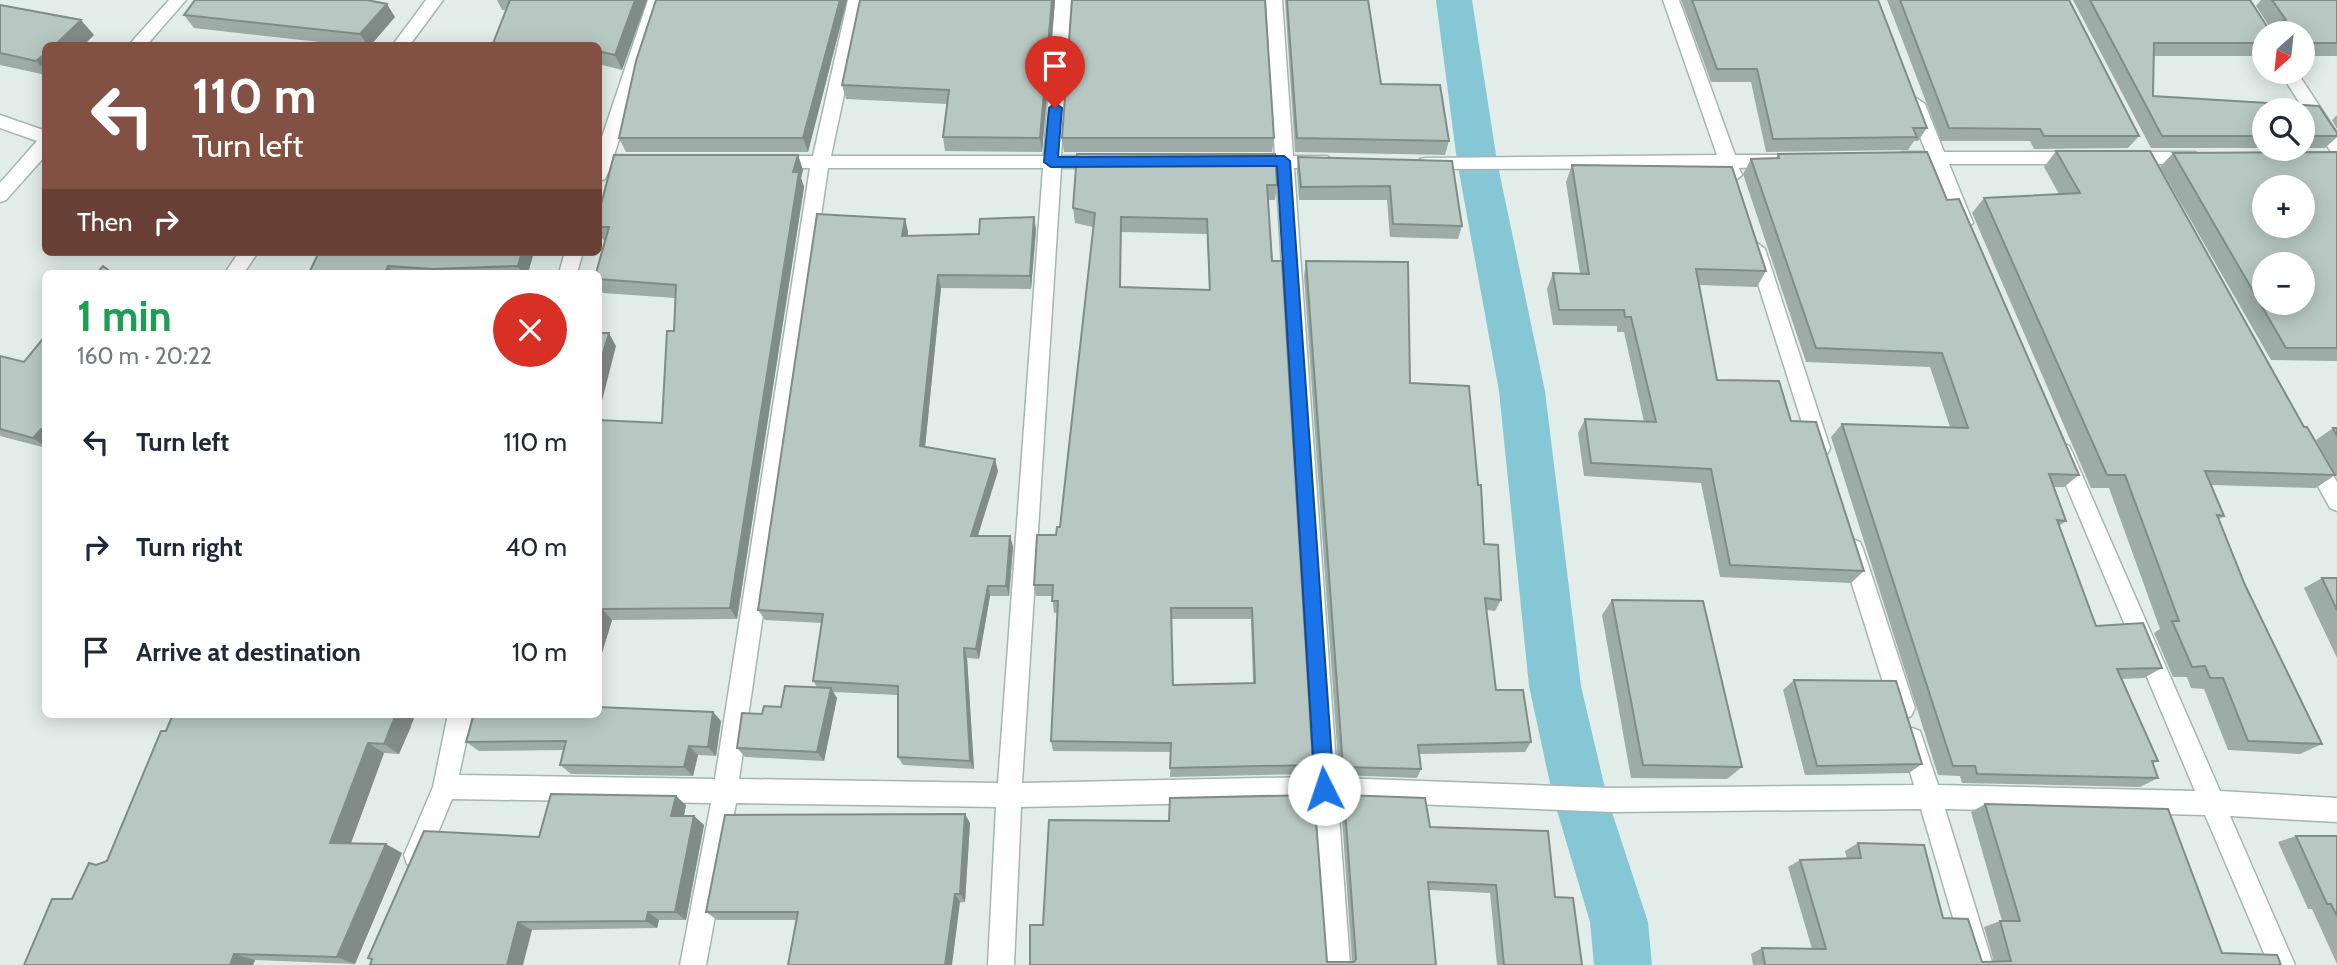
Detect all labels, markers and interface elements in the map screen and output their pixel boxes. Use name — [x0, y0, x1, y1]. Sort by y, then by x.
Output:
north arrow — [2252, 21, 2315, 84]
map controls — [2252, 21, 2315, 315]
pin — [1025, 36, 1085, 108]
icon: arrive — [1036, 47, 1074, 85]
text: 110 m — [192, 66, 316, 125]
icon: left — [77, 70, 168, 161]
button: search — [2252, 98, 2315, 161]
text: Turn left — [192, 126, 303, 165]
button: + — [2252, 175, 2315, 238]
icon: right — [147, 203, 185, 241]
text: Then — [77, 206, 133, 238]
button: − — [2252, 252, 2315, 315]
text: 1 min — [77, 290, 172, 342]
button: close — [493, 293, 567, 367]
text: 160 m · 20:22 — [77, 342, 212, 370]
icon: left — [77, 423, 115, 461]
text: Turn left — [136, 426, 229, 458]
text: 110 m — [503, 426, 567, 458]
icon: right — [77, 528, 115, 566]
text: Turn right — [136, 531, 242, 563]
text: 40 m — [505, 531, 567, 563]
icon: arrive — [77, 633, 115, 671]
text: Arrive at destination — [136, 636, 361, 668]
text: 10 m — [512, 636, 567, 668]
position arrow — [1287, 752, 1361, 826]

